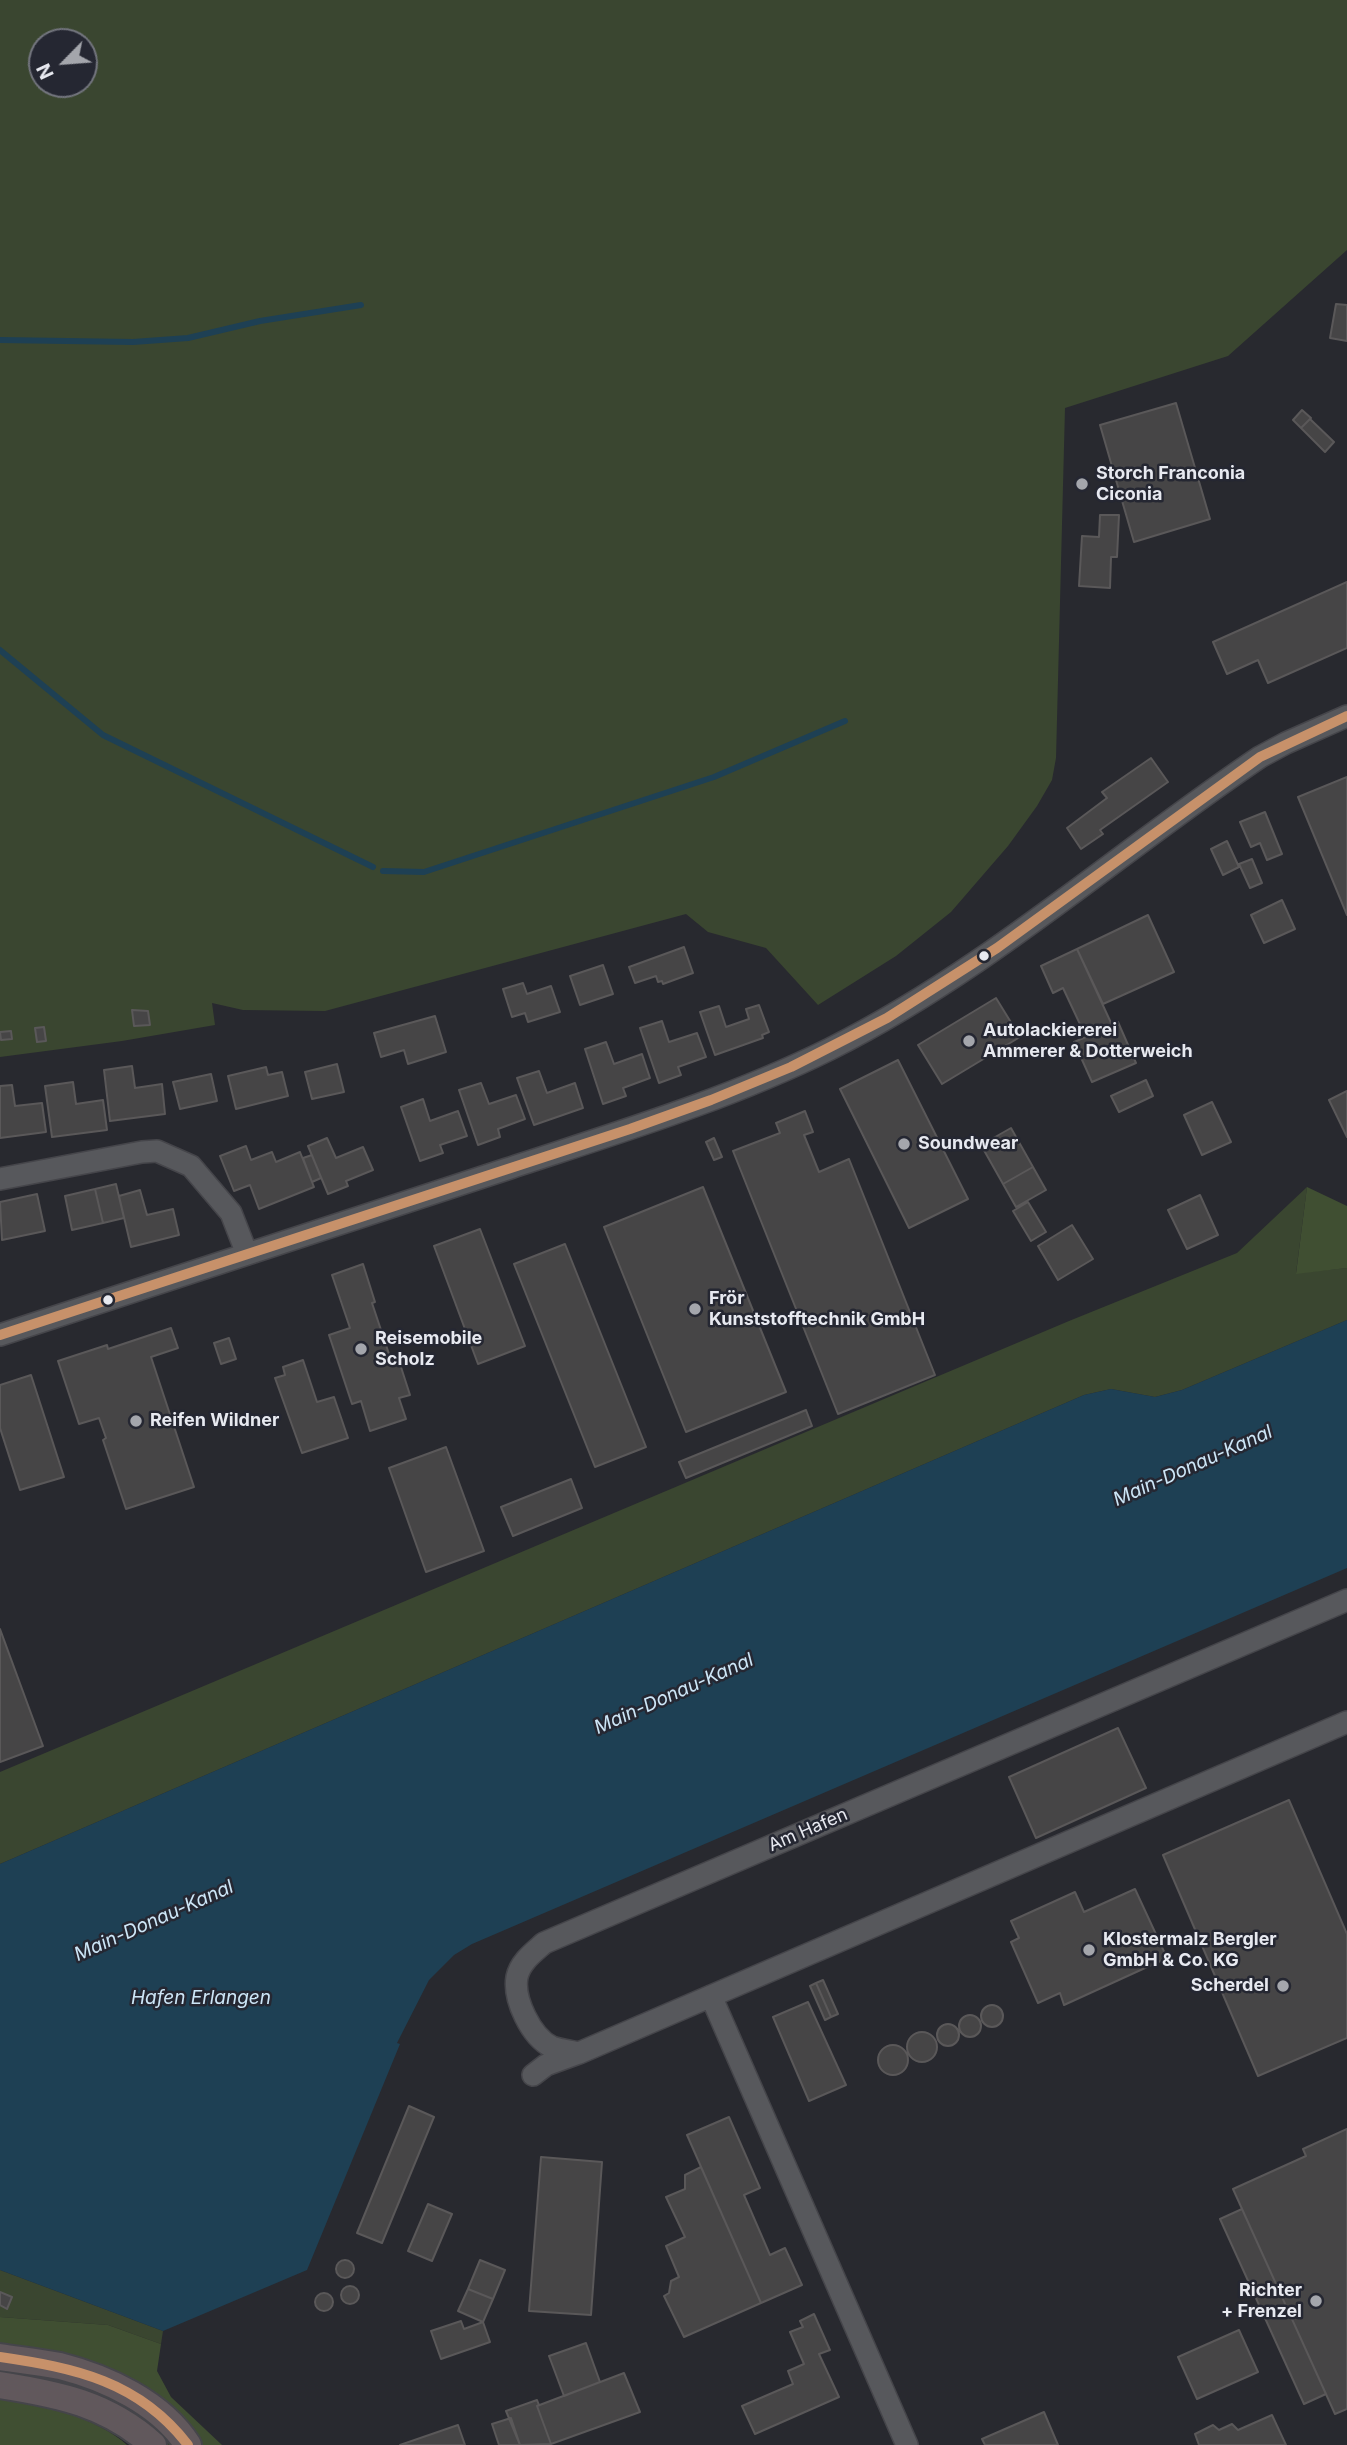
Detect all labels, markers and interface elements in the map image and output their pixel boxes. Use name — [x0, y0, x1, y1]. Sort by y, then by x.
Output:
north arrow — [28, 28, 98, 98]
text: N — [32, 60, 59, 83]
place label: Storch Franconia Ciconia — [1096, 463, 1245, 505]
marker: Storch Franconia Ciconia — [1074, 476, 1090, 492]
unlabelled marker — [977, 949, 991, 963]
place label: Autolackiererei Ammerer & Dotterweich — [983, 1020, 1193, 1062]
marker: Autolackiererei Ammerer & Dotterweich — [961, 1033, 977, 1049]
place label: Soundwear — [918, 1133, 1018, 1155]
marker: Soundwear — [896, 1136, 912, 1152]
place label: Frör Kunststofftechnik GmbH — [709, 1288, 925, 1330]
unlabelled marker — [101, 1293, 115, 1307]
marker: Frör Kunststofftechnik GmbH — [687, 1301, 703, 1317]
place label: Reisemobile Scholz — [375, 1328, 482, 1370]
marker: Reisemobile Scholz — [353, 1341, 369, 1357]
place label: Reifen Wildner — [150, 1410, 279, 1432]
marker: Reifen Wildner — [128, 1413, 144, 1429]
water label: Main-Donau-Kanal — [1110, 1421, 1276, 1511]
water label: Main-Donau-Kanal — [591, 1649, 757, 1739]
street label: Am Hafen — [765, 1804, 851, 1856]
water label: Main-Donau-Kanal — [71, 1876, 237, 1966]
place label: Klostermalz Bergler GmbH & Co. KG — [1103, 1929, 1277, 1972]
marker: Klostermalz Bergler GmbH & Co. KG — [1081, 1942, 1097, 1958]
place label: Scherdel — [1191, 1975, 1269, 1997]
marker: Scherdel — [1275, 1978, 1291, 1994]
water label: Hafen Erlangen — [131, 1987, 271, 2009]
place label: Richter + Frenzel — [1221, 2280, 1302, 2322]
marker: Richter + Frenzel — [1308, 2293, 1324, 2309]

